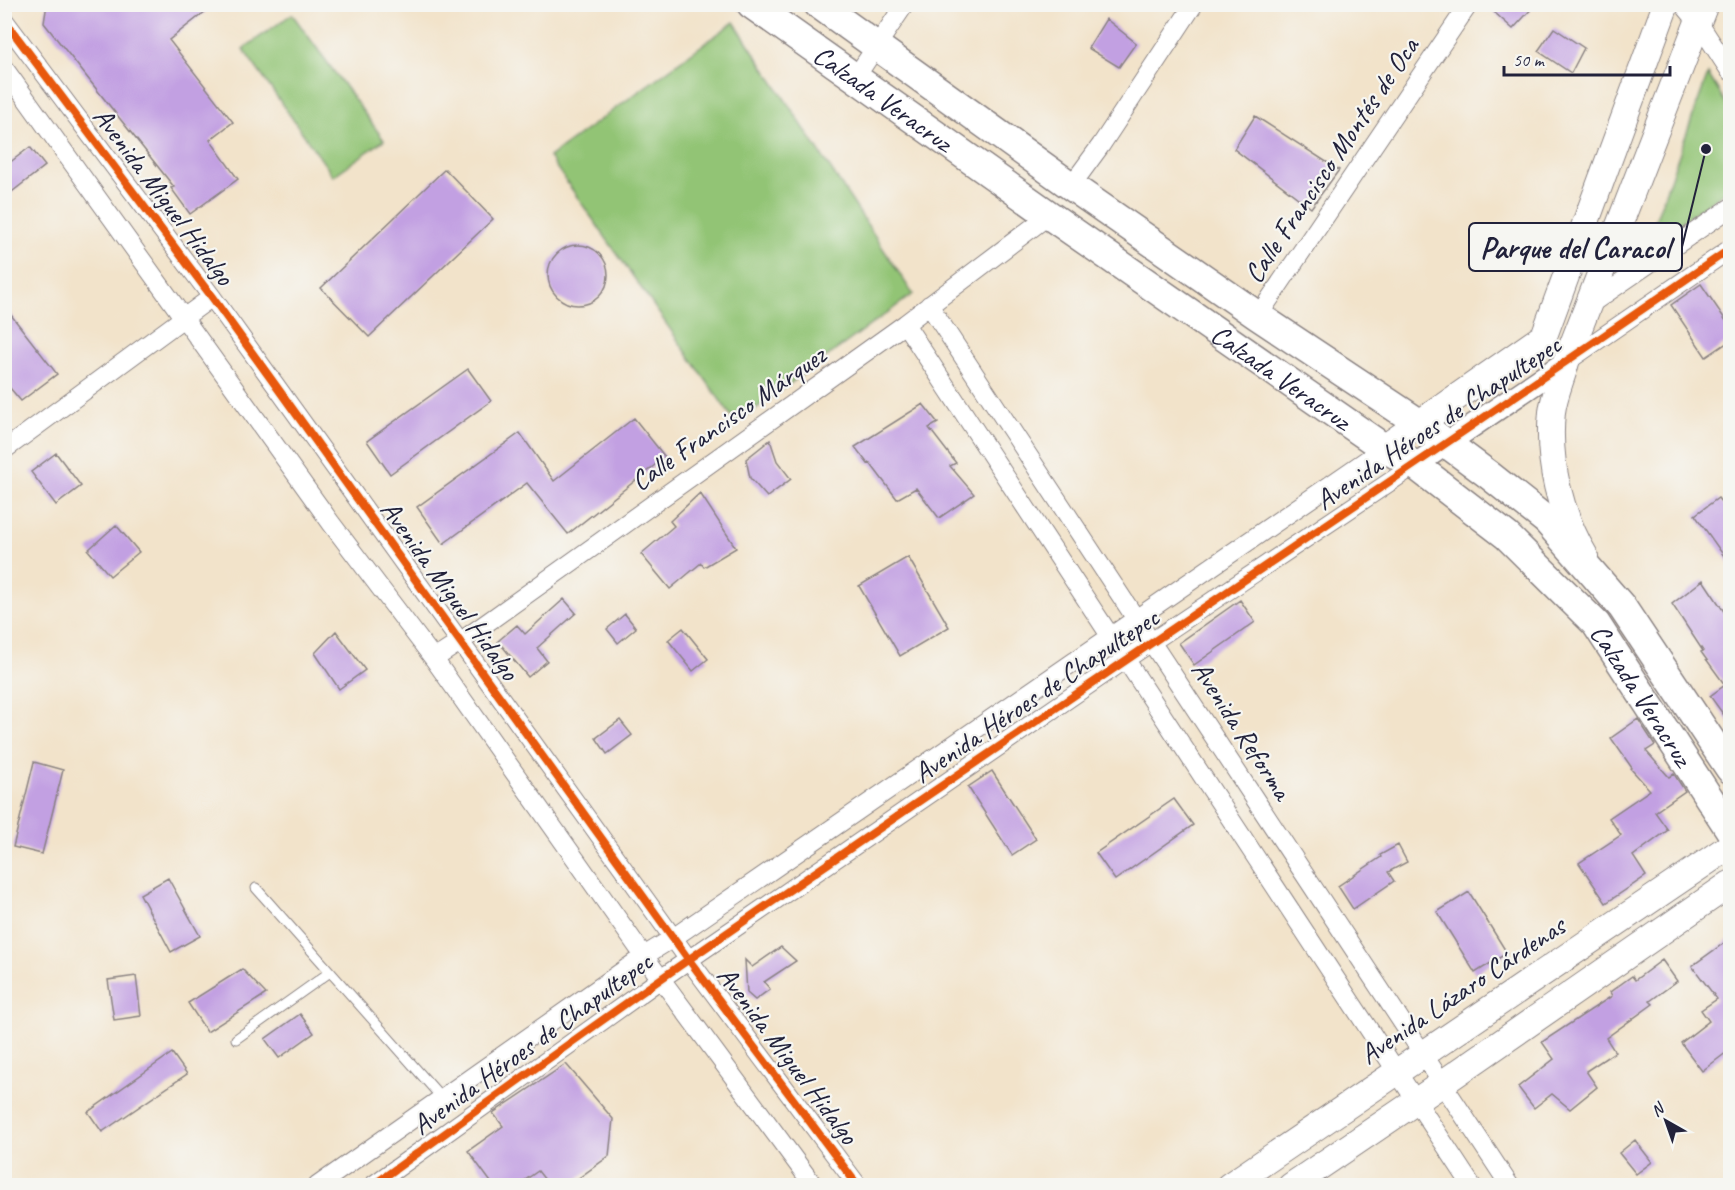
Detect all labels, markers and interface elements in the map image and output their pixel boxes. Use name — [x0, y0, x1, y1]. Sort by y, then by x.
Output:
street label: Calle Francisco Montés de Oca — [1236, 29, 1427, 289]
street label: Calzada Veracruz — [807, 37, 962, 161]
scale bar — [1504, 39, 1670, 77]
text: 50 m — [1513, 49, 1546, 71]
street label: Avenida Miguel Hidalgo — [86, 100, 244, 294]
callout: Parque del Caracol — [1469, 223, 1682, 271]
text: Parque del Caracol — [1480, 229, 1675, 267]
street label: Calzada Veracruz — [1205, 316, 1360, 439]
street label: Avenida Héroes de Chapultepec — [1308, 326, 1569, 517]
street label: Calle Francisco Márquez — [624, 336, 834, 498]
street label: Avenida Miguel Hidalgo — [373, 493, 528, 689]
street label: Avenida Héroes de Chapultepec — [906, 599, 1167, 790]
street label: Calzada Veracruz — [1583, 617, 1702, 775]
street label: Avenida Reforma — [1184, 654, 1301, 808]
street label: Avenida Lázaro Cárdenas — [1353, 907, 1573, 1072]
street label: Avenida Héroes de Chapultepec — [405, 943, 660, 1142]
street label: Avenida Miguel Hidalgo — [710, 959, 868, 1153]
north arrow — [1636, 1091, 1696, 1151]
text: N — [1647, 1097, 1670, 1121]

